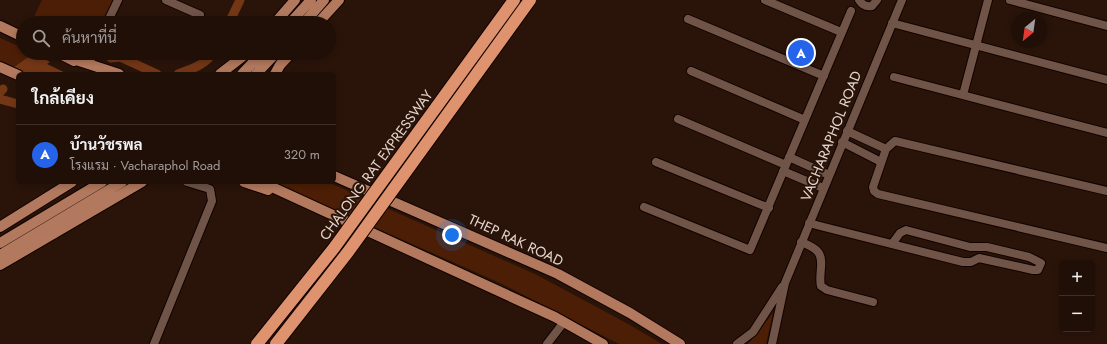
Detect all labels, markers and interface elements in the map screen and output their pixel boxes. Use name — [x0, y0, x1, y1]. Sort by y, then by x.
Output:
north arrow — [1011, 12, 1047, 48]
search box — [16, 16, 336, 60]
icon: search — [30, 27, 52, 49]
text: ค้นหาที่นี่ — [62, 27, 117, 49]
pin: A — [788, 38, 814, 68]
street label: VACHARAPHOL ROAD — [796, 68, 866, 204]
text: ใกล้เคียง — [32, 86, 94, 110]
street label: CHALONG RAT EXPRESSWAY — [315, 86, 437, 244]
text: บ้านวัชรพล — [70, 134, 143, 156]
text: A — [40, 145, 50, 164]
text: 320 m — [284, 145, 320, 164]
text: โรงแรม · Vacharaphol Road — [70, 156, 220, 175]
street label: THEP RAK ROAD — [465, 209, 567, 271]
your location — [442, 225, 462, 245]
map controls — [1059, 260, 1095, 332]
button: + — [1059, 260, 1095, 296]
button: − — [1059, 296, 1095, 332]

